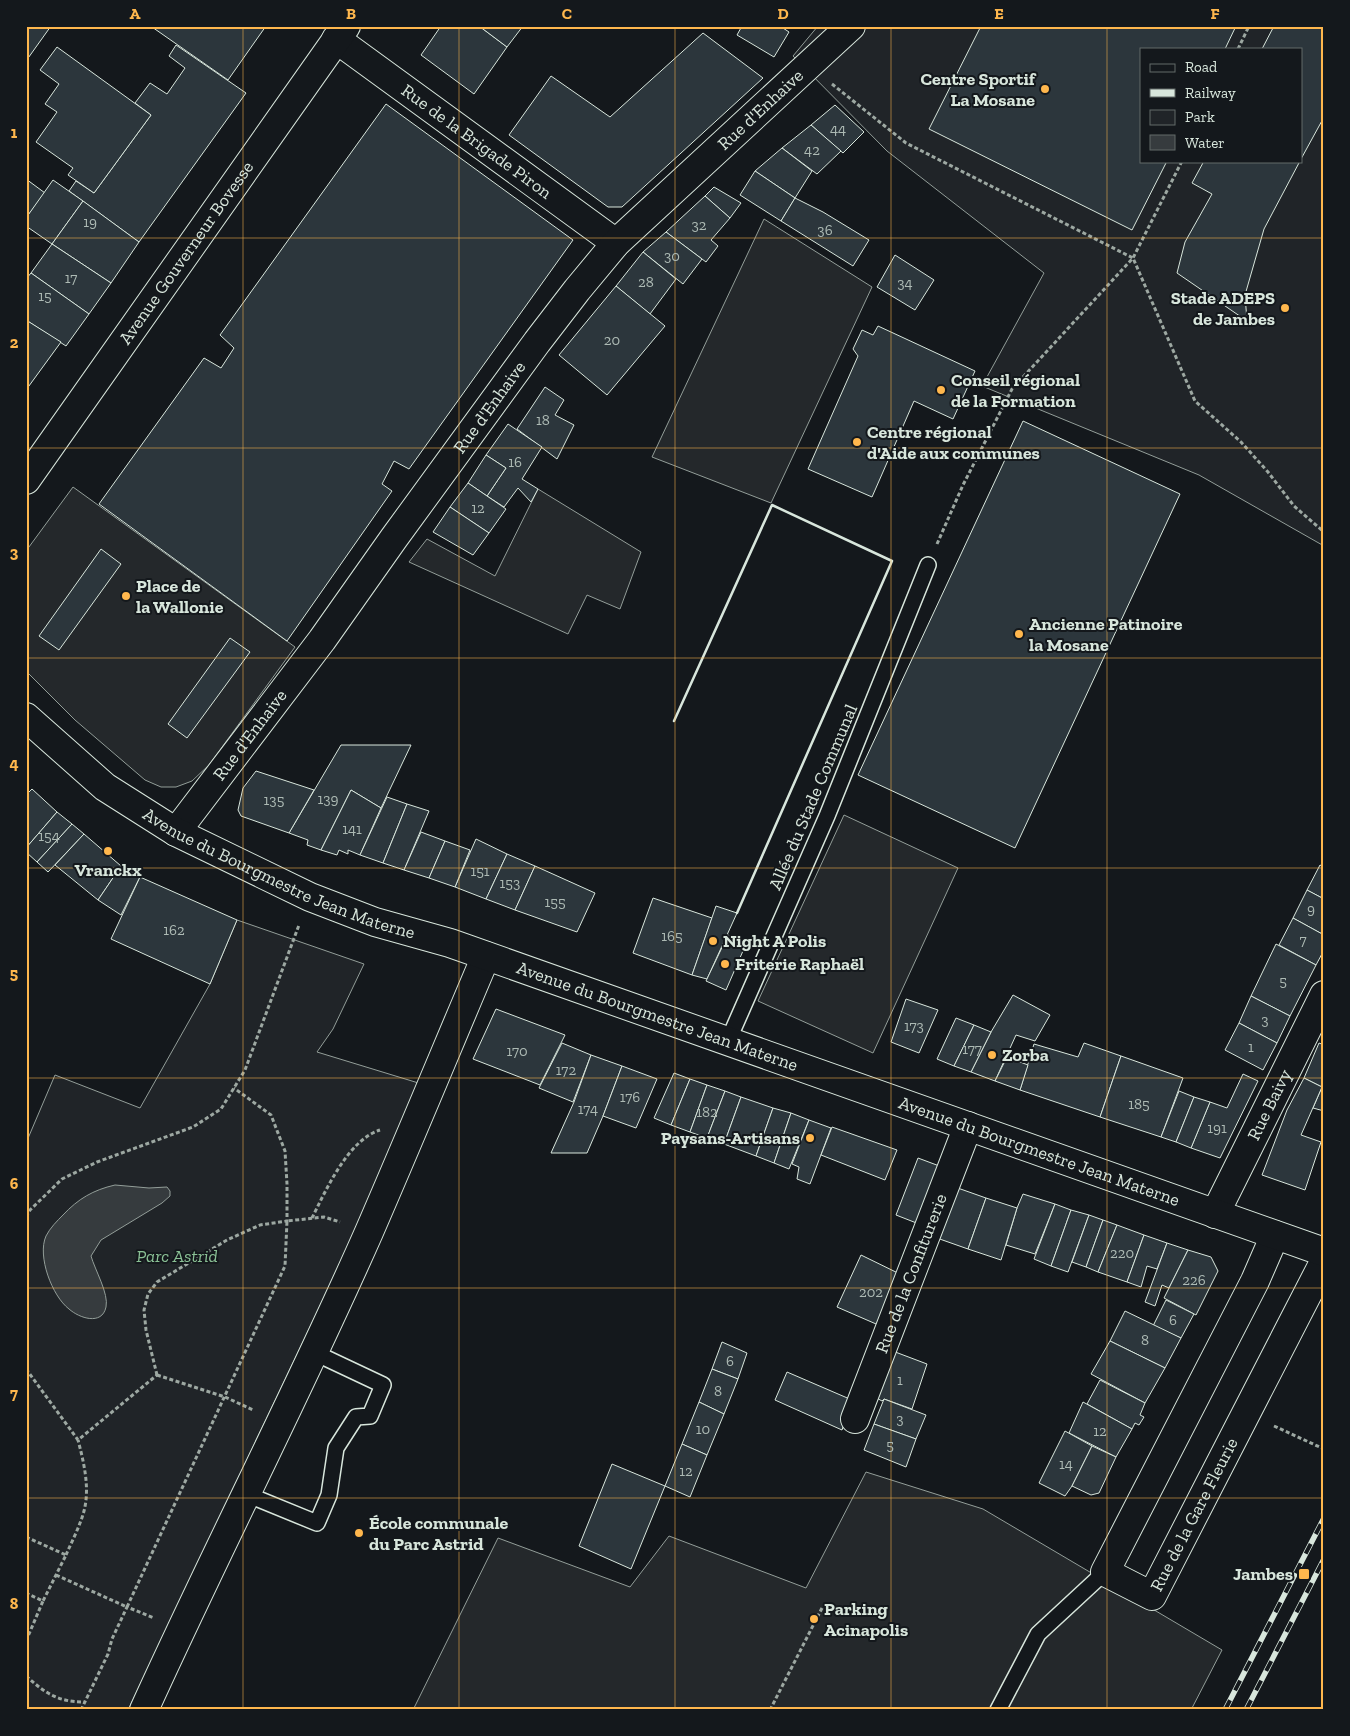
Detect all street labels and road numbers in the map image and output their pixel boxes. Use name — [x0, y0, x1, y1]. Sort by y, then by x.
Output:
street label: Rue d'Enhaive — [713, 65, 808, 155]
street label: Rue de la Brigade Piron — [397, 79, 557, 204]
street label: Avenue Gouverneur Bovesse — [114, 157, 258, 349]
street label: Rue d'Enhaive — [448, 357, 530, 458]
street label: Rue d'Enhaive — [208, 685, 292, 785]
street label: Allée du Stade Communal — [764, 701, 862, 893]
street label: Avenue du Bourgmestre Jean Materne — [139, 803, 418, 944]
street label: Avenue du Bourgmestre Jean Materne — [514, 957, 801, 1076]
street label: Rue Baivy — [1242, 1065, 1297, 1144]
street label: Avenue du Bourgmestre Jean Materne — [896, 1092, 1183, 1211]
street label: Rue de la Confiturerie — [870, 1191, 952, 1356]
street label: Rue de la Gare Fleurie — [1145, 1434, 1243, 1595]

